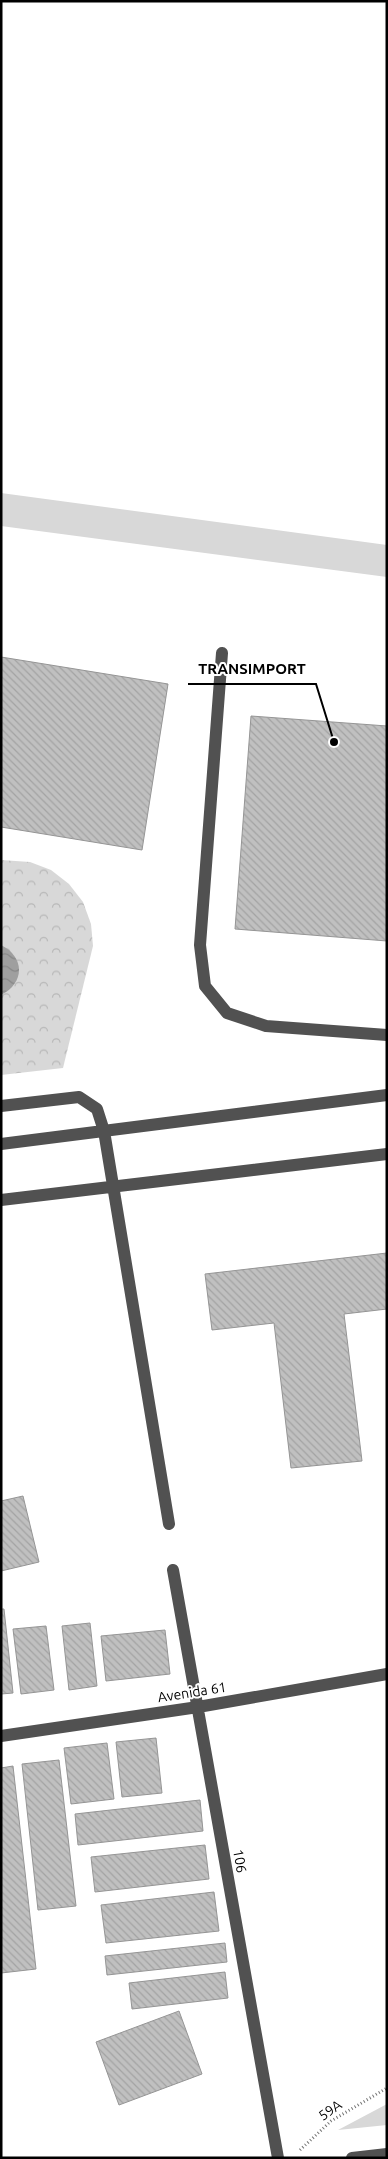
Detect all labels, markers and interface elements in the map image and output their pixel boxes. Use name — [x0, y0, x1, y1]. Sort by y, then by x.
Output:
callout: TRANSIMPORT — [188, 654, 316, 684]
text: TRANSIMPORT — [198, 660, 306, 677]
street label: Avenida 61 — [157, 1679, 227, 1705]
street label: 106 — [230, 1848, 250, 1874]
street label: 59A — [315, 2096, 345, 2124]

